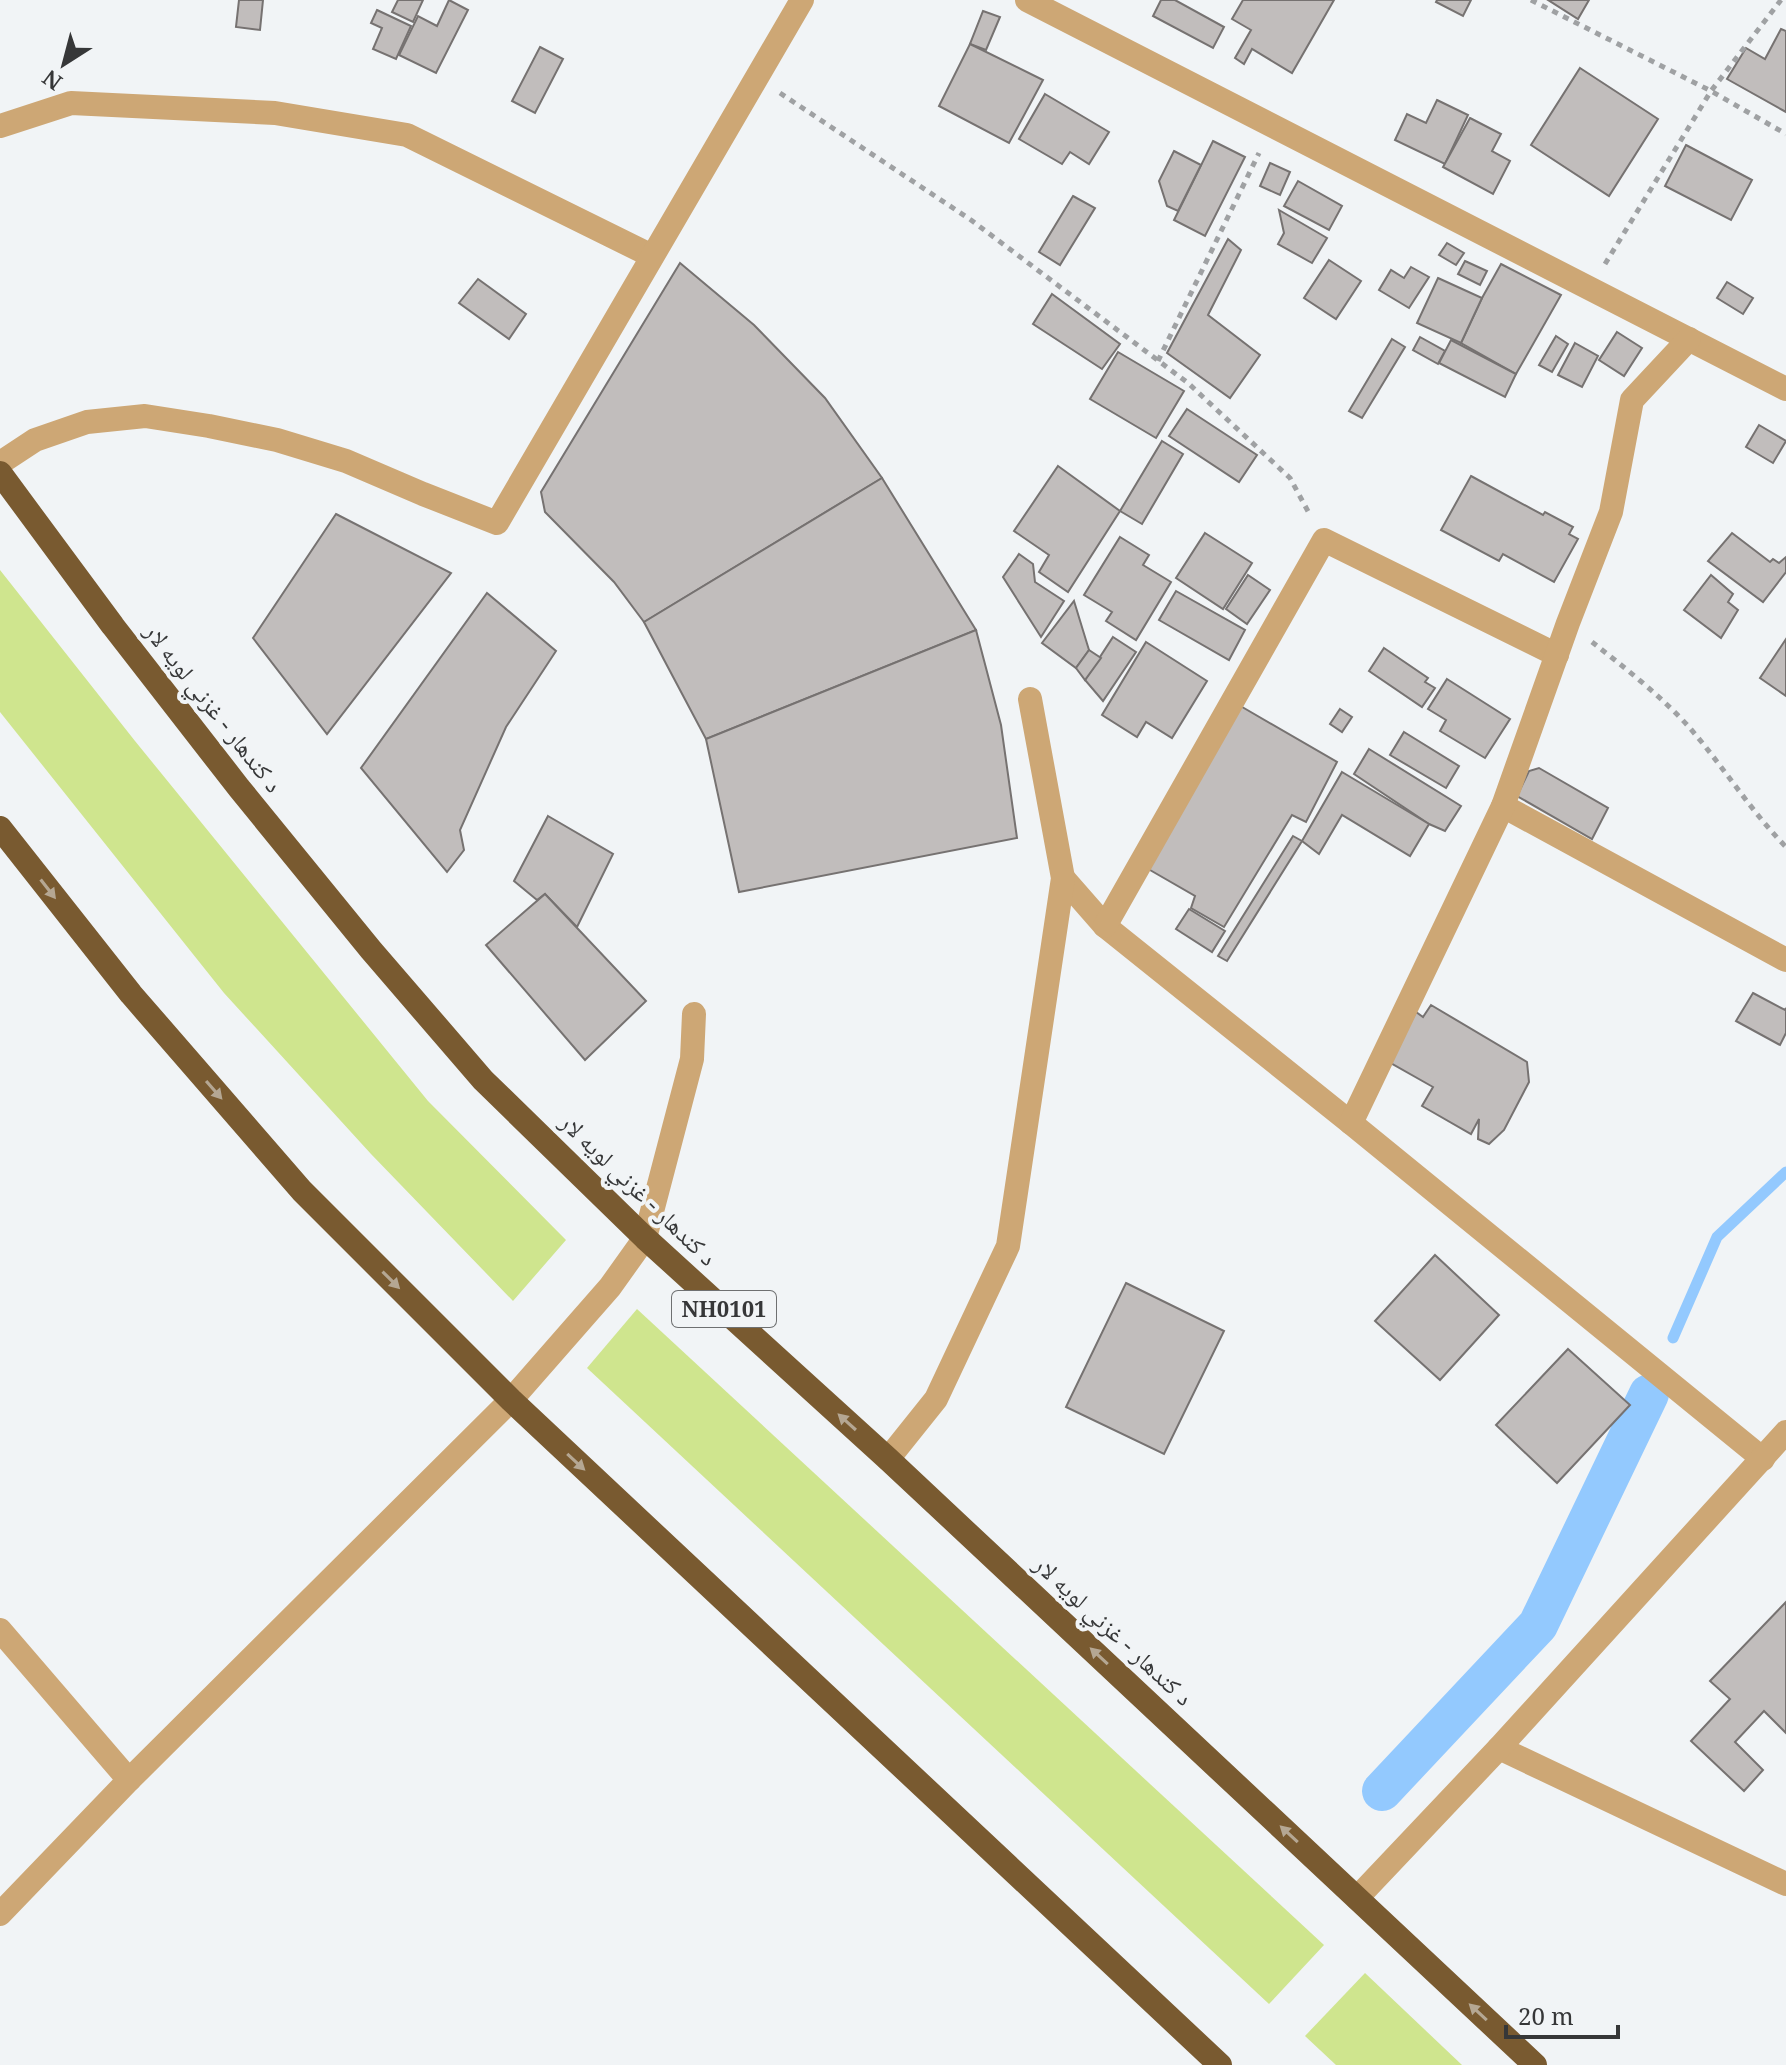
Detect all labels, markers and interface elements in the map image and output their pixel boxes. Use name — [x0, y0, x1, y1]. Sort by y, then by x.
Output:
north arrow — [24, 24, 104, 104]
text: N — [36, 64, 67, 98]
street label: د کندهار - غزني لويه لار — [134, 615, 291, 801]
one-way arrow — [40, 879, 56, 899]
one-way arrow — [205, 1079, 222, 1099]
street label: د کندهار - غزني لويه لار — [550, 1105, 725, 1275]
one-way arrow — [381, 1270, 400, 1289]
road number: NH0101 — [672, 1291, 776, 1327]
one-way arrow — [838, 1413, 857, 1431]
one-way arrow — [567, 1453, 586, 1471]
street label: د کندهار - غزني لويه لار — [1024, 1547, 1201, 1715]
one-way arrow — [1090, 1648, 1109, 1666]
one-way arrow — [1279, 1825, 1298, 1843]
scale bar — [1506, 1989, 1618, 2039]
text: 20 m — [1518, 1999, 1574, 2032]
one-way arrow — [1469, 2003, 1488, 2021]

